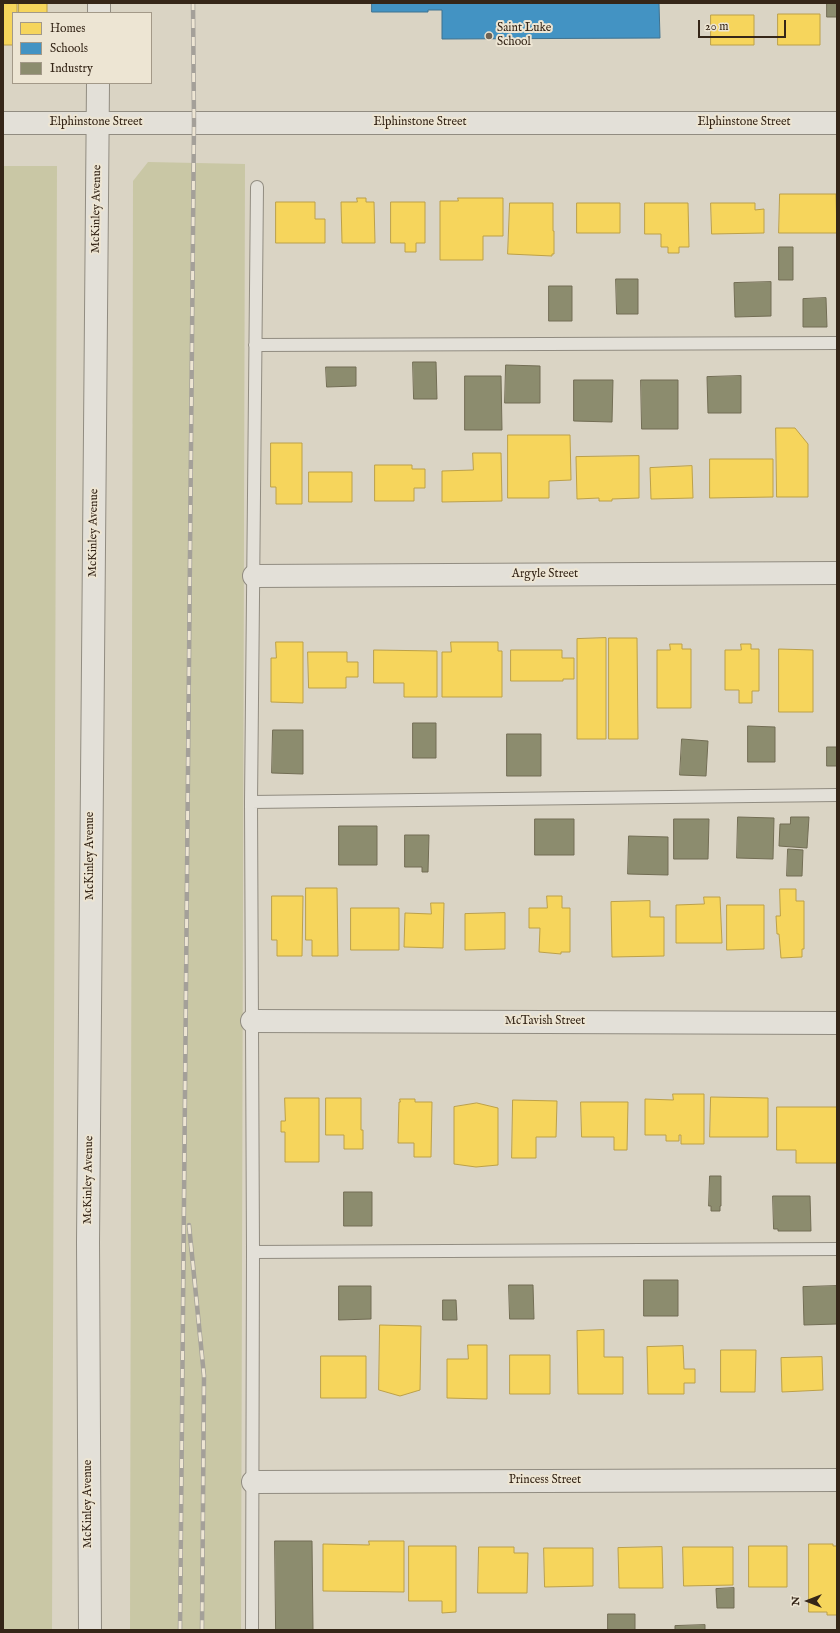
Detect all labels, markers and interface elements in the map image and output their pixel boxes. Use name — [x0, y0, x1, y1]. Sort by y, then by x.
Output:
legend — [12, 12, 152, 84]
scale bar — [700, 12, 788, 38]
text: 20 m — [705, 19, 728, 34]
text: Homes — [50, 21, 86, 36]
place label: Saint Luke School — [497, 22, 551, 50]
marker: Saint Luke School — [484, 31, 494, 41]
text: Schools — [50, 41, 88, 56]
text: Industry — [50, 61, 93, 76]
street label: Elphinstone Street — [49, 116, 143, 130]
street label: Elphinstone Street — [373, 116, 467, 130]
street label: Elphinstone Street — [697, 116, 791, 130]
street label: McKinley Avenue — [89, 165, 105, 253]
street label: McKinley Avenue — [86, 489, 102, 577]
street label: Argyle Street — [512, 568, 578, 582]
street label: McKinley Avenue — [84, 812, 98, 900]
street label: McTavish Street — [505, 1015, 585, 1029]
street label: McKinley Avenue — [81, 1136, 97, 1224]
street label: McKinley Avenue — [82, 1460, 96, 1548]
street label: Princess Street — [509, 1474, 581, 1488]
north arrow — [788, 1581, 828, 1621]
text: N — [789, 1596, 803, 1606]

